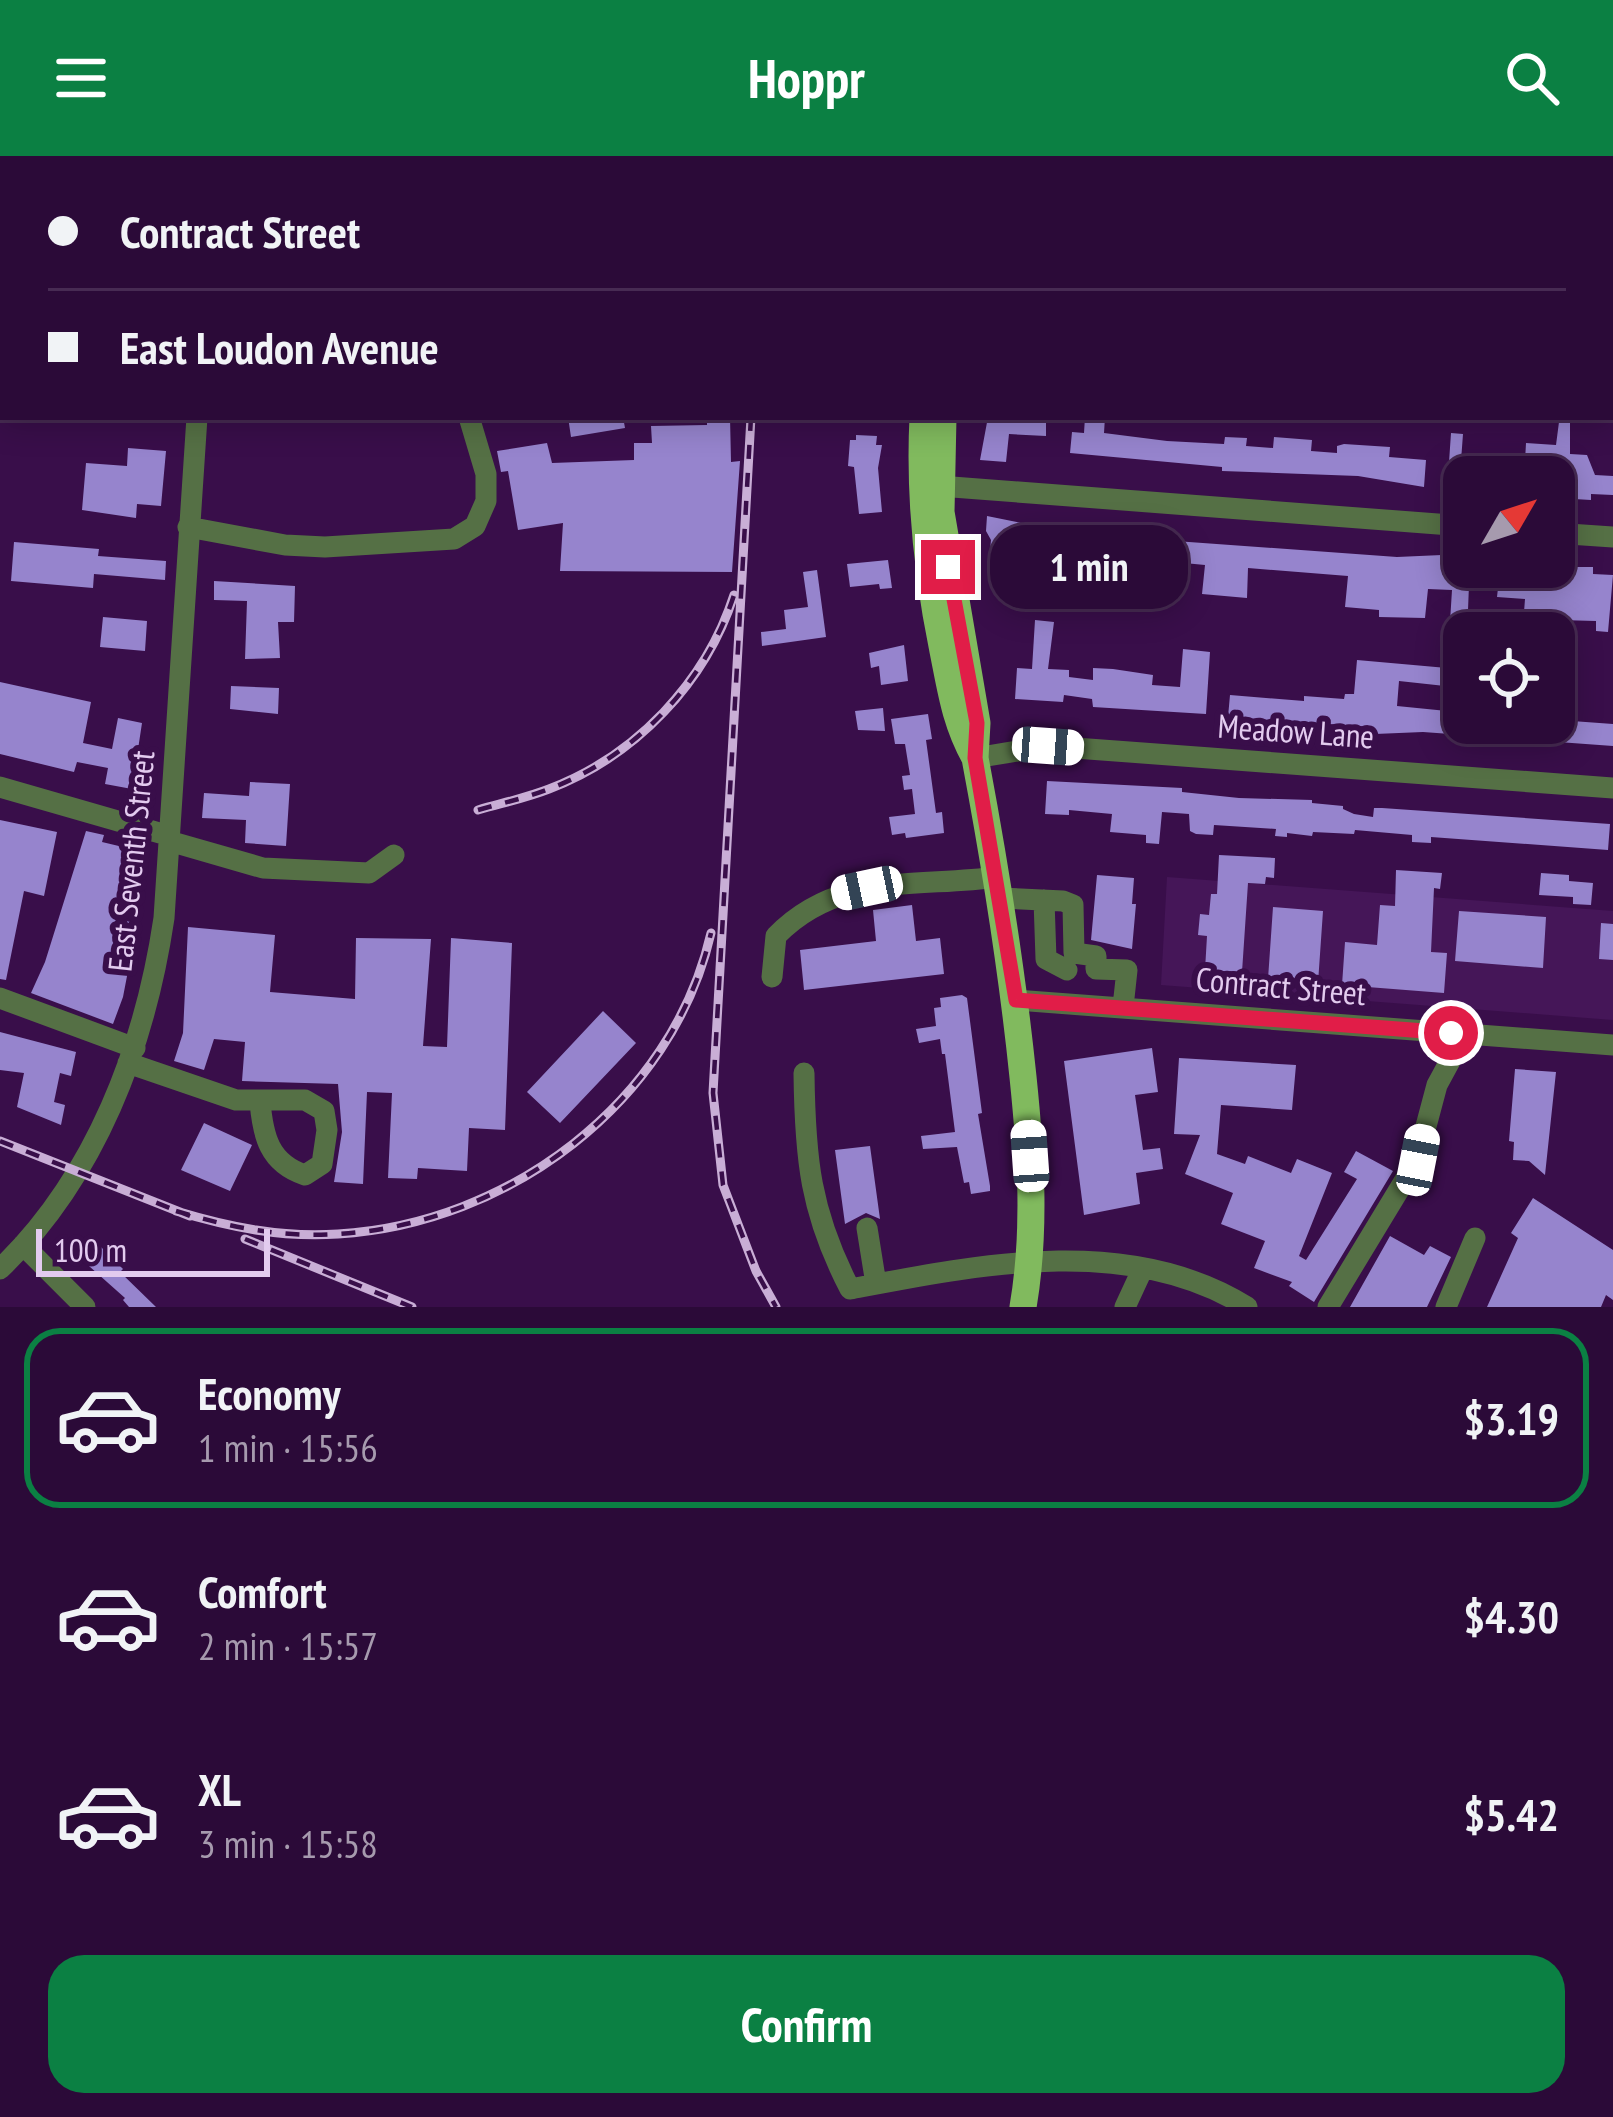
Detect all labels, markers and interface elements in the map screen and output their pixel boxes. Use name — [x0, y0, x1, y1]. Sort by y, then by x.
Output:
text: Hoppr — [748, 43, 865, 113]
icon: menu — [48, 45, 114, 111]
icon: search — [1499, 45, 1565, 111]
text: Contract Street — [120, 202, 360, 260]
text: East Loudon Avenue — [120, 318, 439, 376]
north arrow — [1443, 456, 1575, 588]
map controls — [1443, 456, 1575, 744]
callout: 1 min — [990, 525, 1188, 609]
route end — [921, 540, 975, 594]
text: 1 min — [1050, 541, 1128, 592]
button: locate — [1443, 612, 1575, 744]
street label: Meadow Lane — [1216, 704, 1376, 757]
car — [1011, 726, 1085, 766]
street label: East Seventh Street — [98, 749, 163, 973]
car — [828, 863, 906, 913]
street label: Contract Street — [1194, 957, 1368, 1014]
route start — [1424, 1006, 1478, 1060]
car — [1010, 1119, 1050, 1193]
car — [1393, 1121, 1443, 1199]
scale bar — [36, 1223, 270, 1276]
text: 100 m — [54, 1228, 127, 1271]
icon: car — [54, 1364, 162, 1472]
text: Economy — [198, 1364, 341, 1422]
text: $3.19 — [1463, 1389, 1559, 1447]
text: 1 min · 15:56 — [198, 1422, 378, 1473]
icon: car — [54, 1562, 162, 1670]
text: Comfort — [198, 1562, 327, 1620]
text: $4.30 — [1463, 1587, 1559, 1645]
text: 2 min · 15:57 — [198, 1620, 378, 1671]
icon: car — [54, 1760, 162, 1868]
text: XL — [198, 1760, 241, 1818]
text: $5.42 — [1463, 1785, 1559, 1843]
text: 3 min · 15:58 — [198, 1818, 378, 1869]
button: Confirm — [48, 1955, 1565, 2093]

